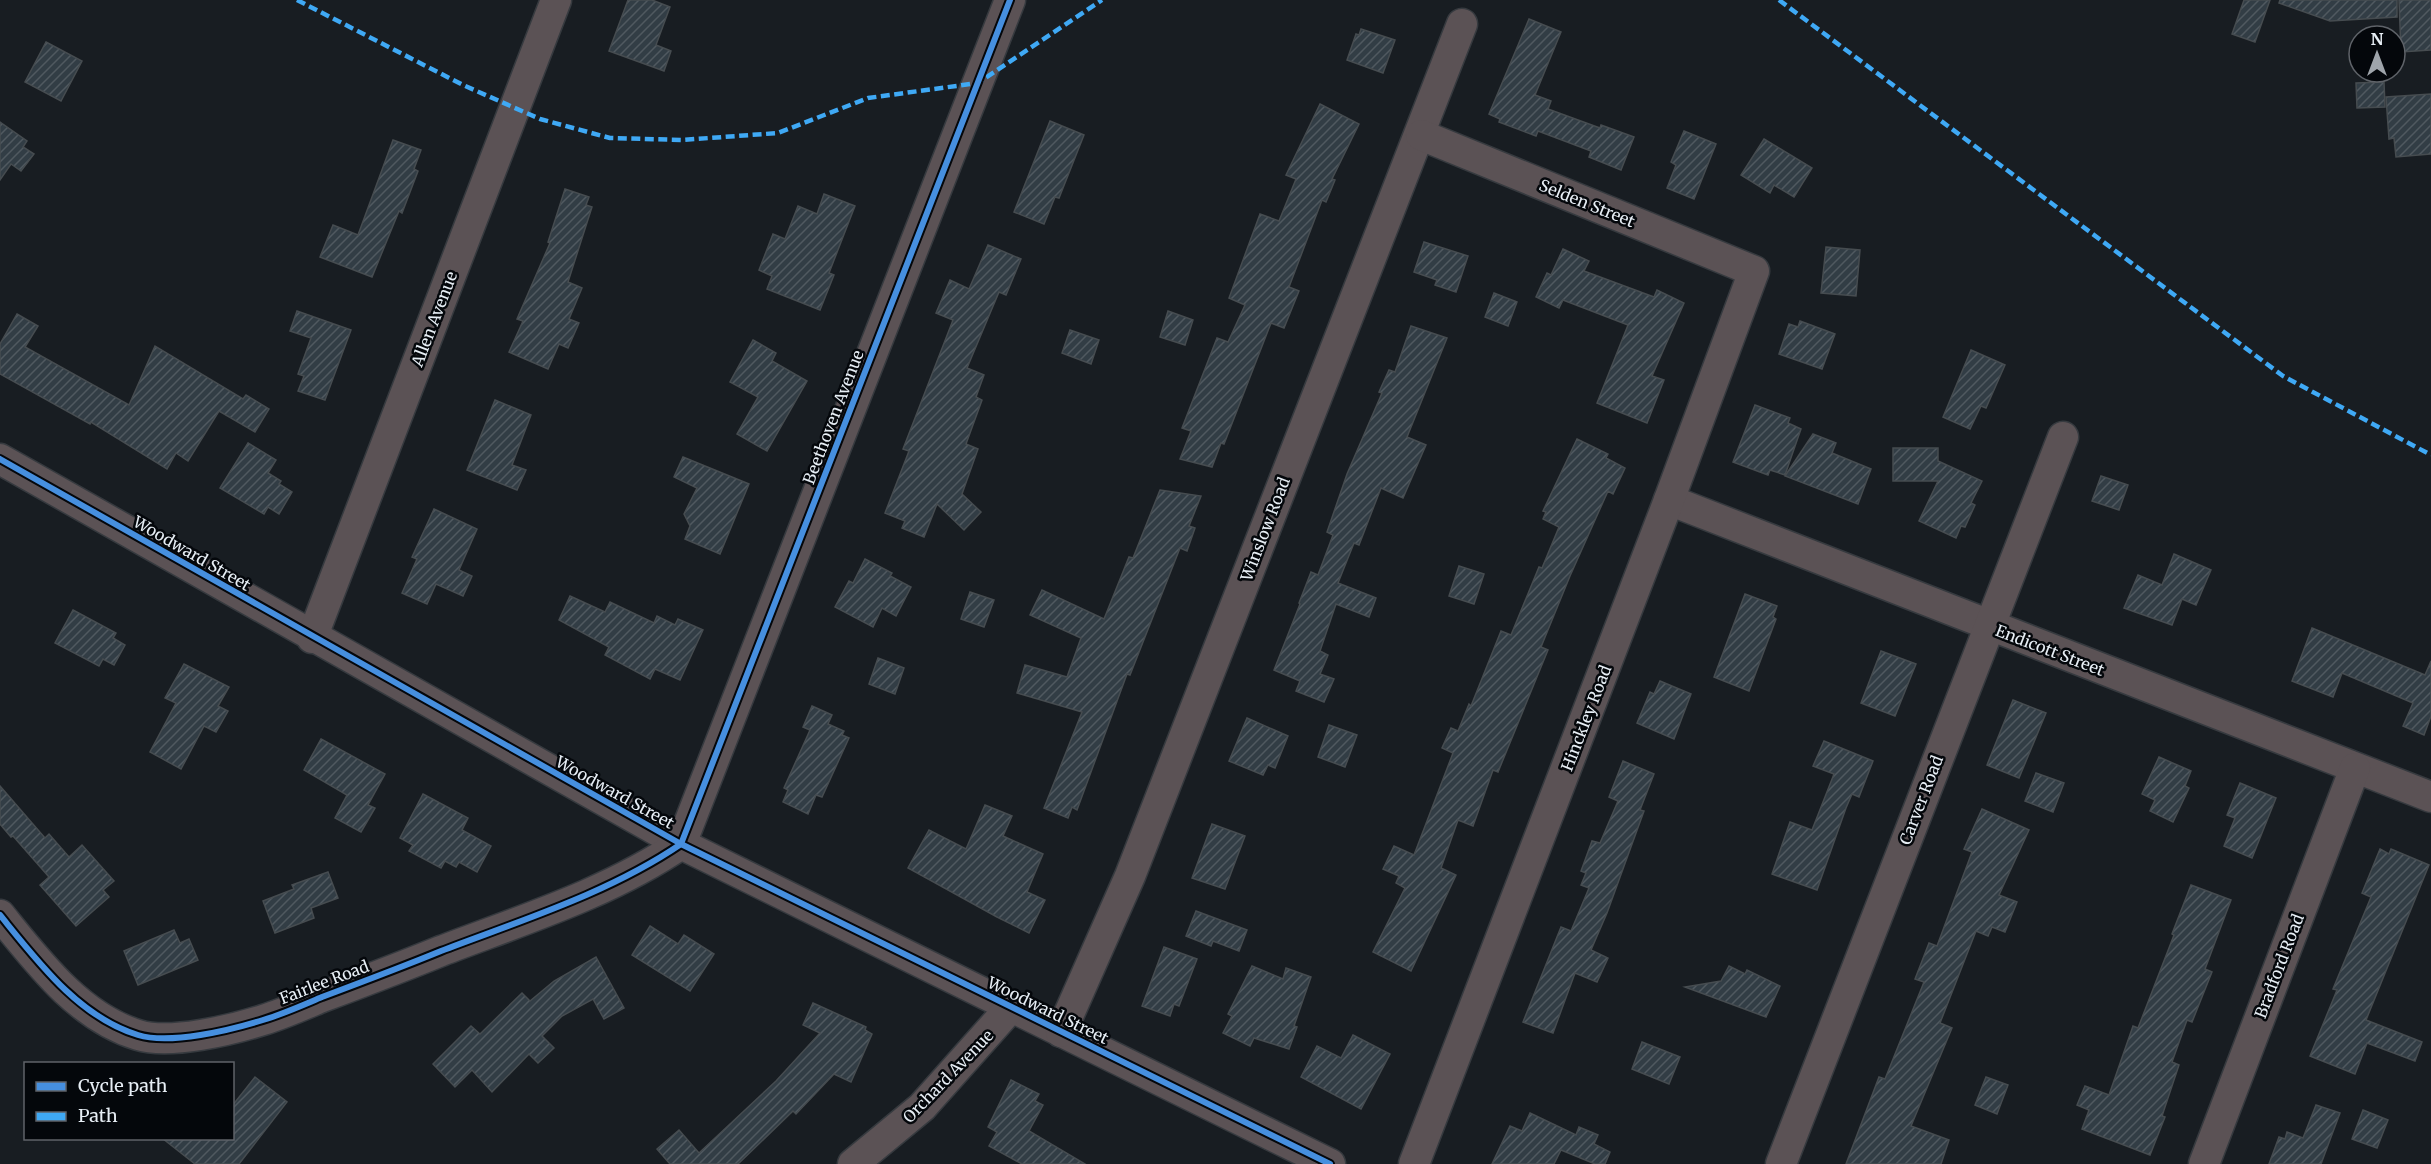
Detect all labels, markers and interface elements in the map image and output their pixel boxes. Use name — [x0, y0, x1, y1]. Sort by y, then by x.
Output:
north arrow — [2347, 24, 2407, 84]
text: N — [2371, 29, 2384, 49]
street label: Selden Street — [1536, 175, 1638, 232]
street label: Allen Avenue — [406, 269, 461, 370]
street label: Beethoven Avenue — [798, 347, 868, 487]
street label: Winslow Road — [1236, 474, 1294, 585]
street label: Woodward Street — [129, 511, 255, 595]
street label: Endicott Street — [1993, 620, 2108, 680]
street label: Hinckley Road — [1557, 662, 1616, 774]
street label: Woodward Street — [551, 751, 678, 833]
street label: Carver Road — [1895, 752, 1947, 847]
street label: Bradford Road — [2250, 911, 2308, 1021]
street label: Fairlee Road — [276, 956, 372, 1008]
street label: Woodward Street — [983, 972, 1113, 1048]
street label: Orchard Avenue — [899, 1025, 997, 1127]
legend — [24, 1062, 234, 1140]
text: Cycle path — [78, 1074, 168, 1097]
text: Path — [78, 1104, 118, 1127]

